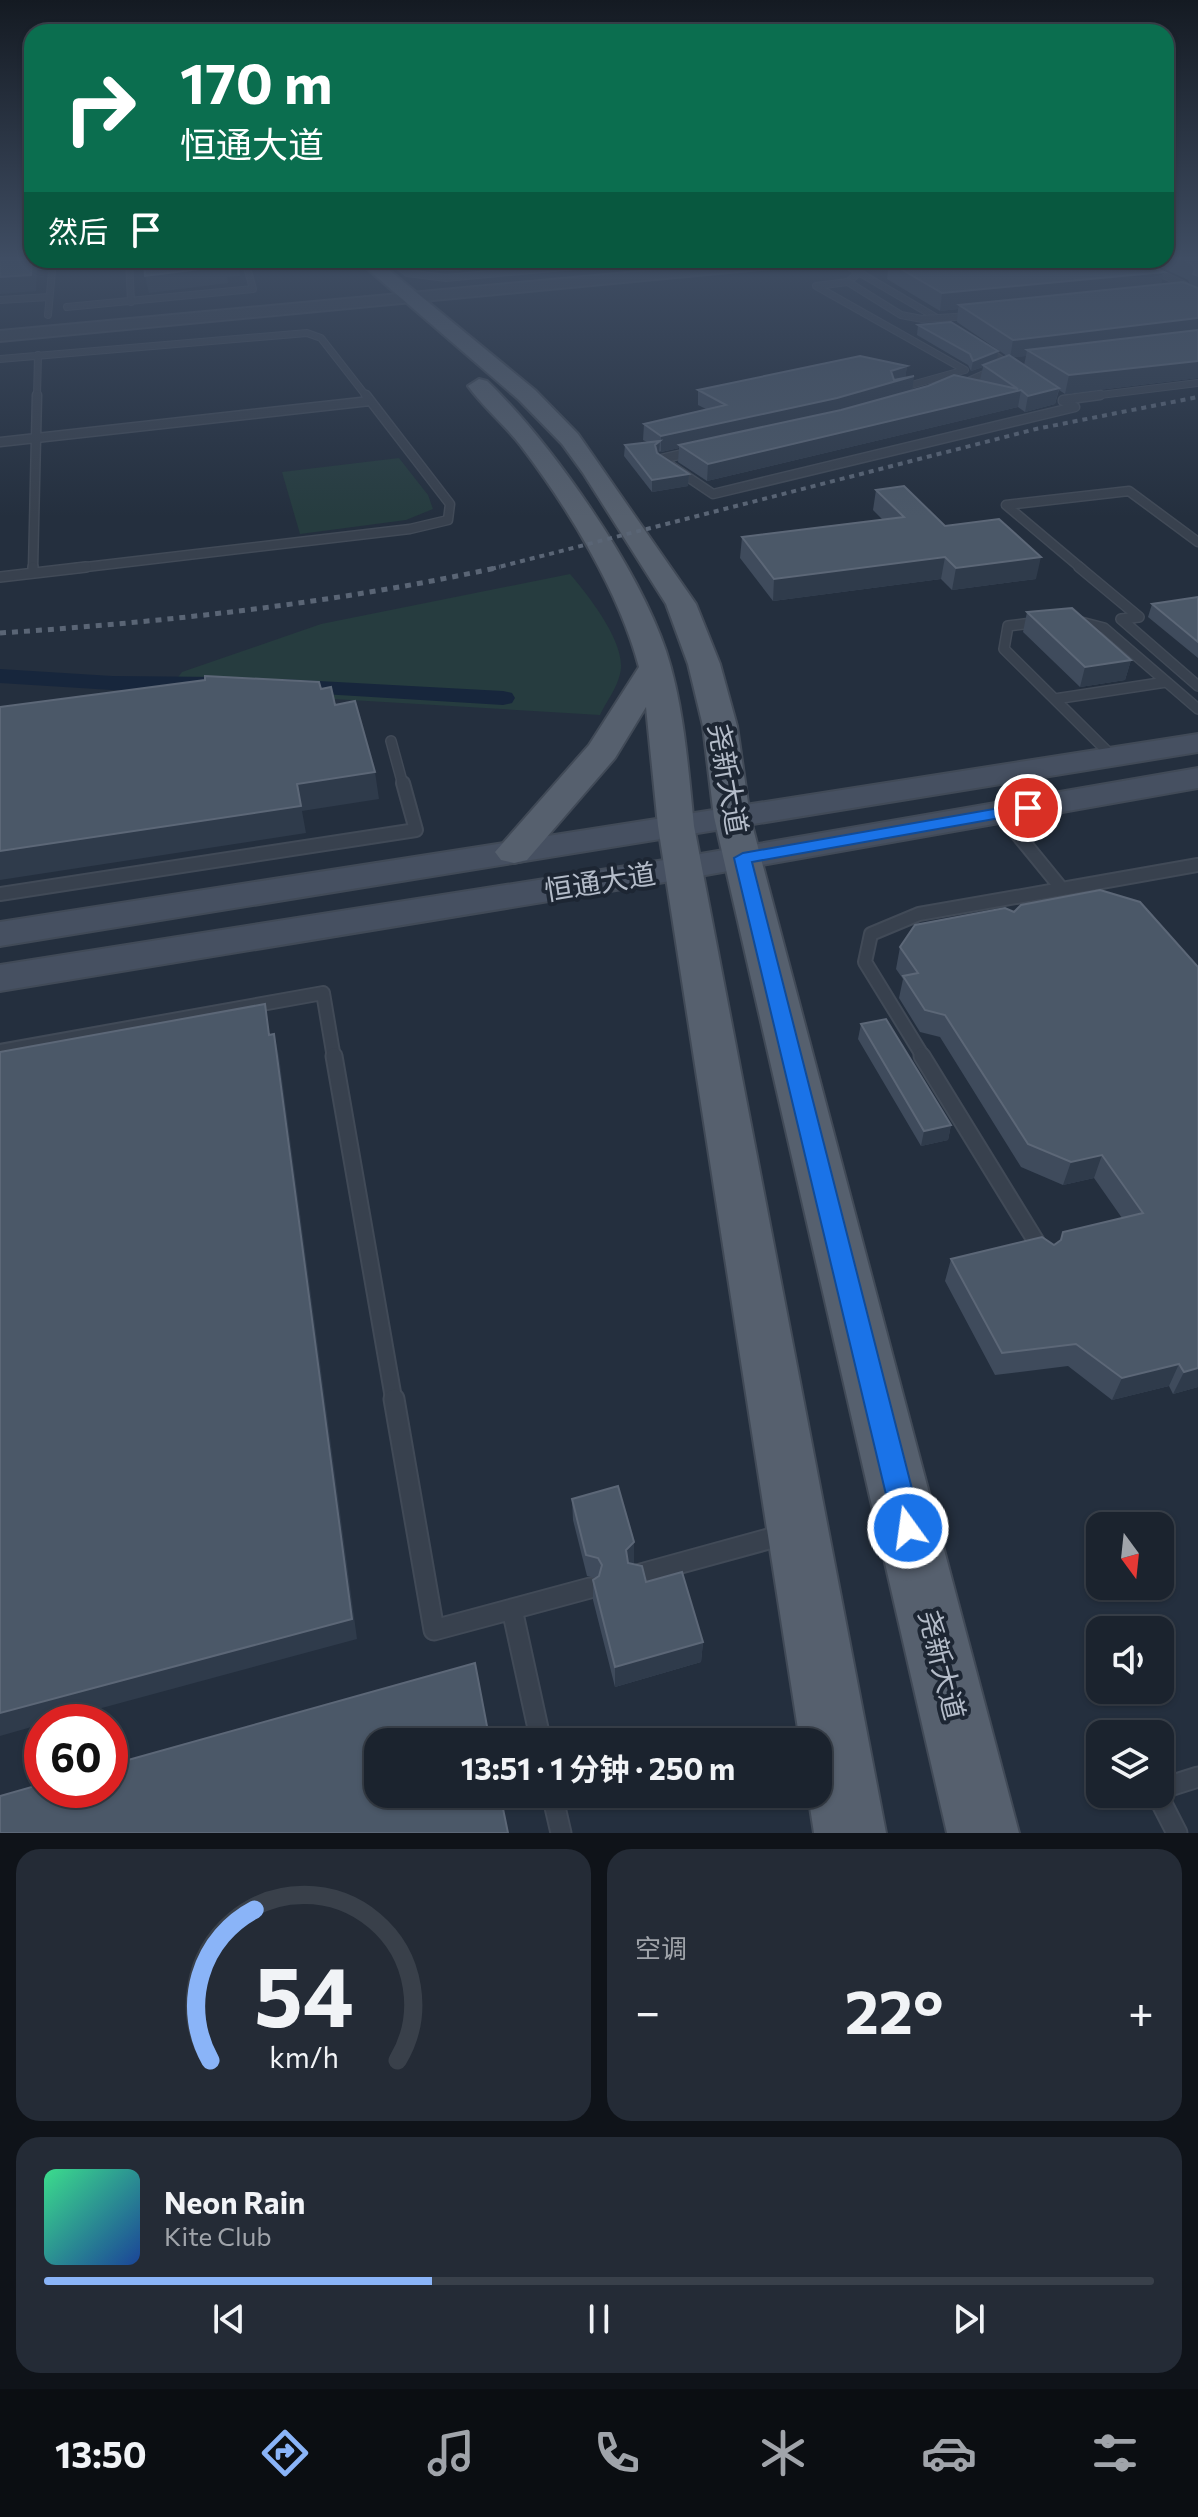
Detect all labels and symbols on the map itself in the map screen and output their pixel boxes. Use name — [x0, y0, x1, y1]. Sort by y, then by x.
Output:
street label: 尧新大道 — [703, 721, 755, 837]
pin — [994, 774, 1062, 842]
street label: 恒通大道 — [542, 855, 658, 907]
position arrow — [866, 1486, 950, 1570]
north arrow — [1086, 1512, 1174, 1600]
street label: 尧新大道 — [913, 1606, 973, 1723]
speed limit sign: 60 — [24, 1704, 128, 1808]

